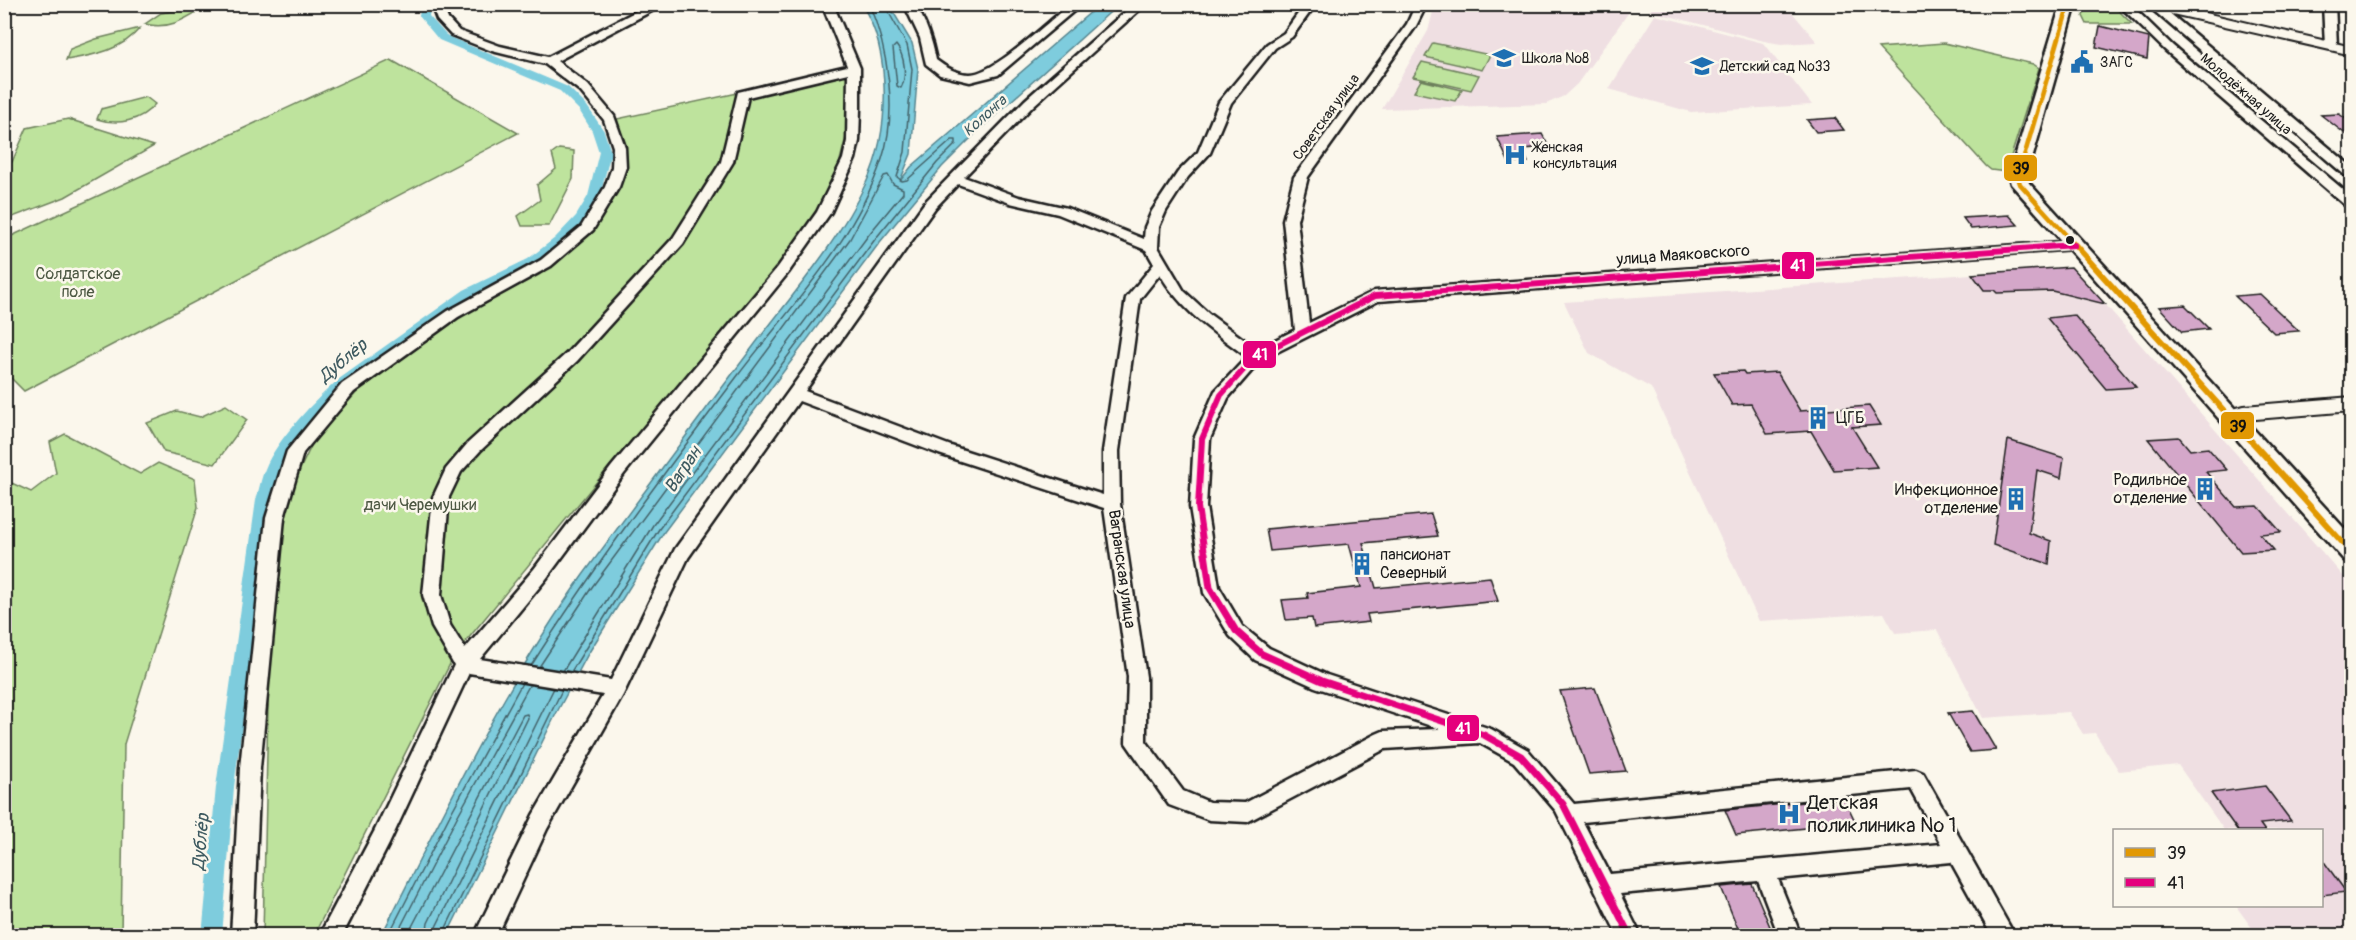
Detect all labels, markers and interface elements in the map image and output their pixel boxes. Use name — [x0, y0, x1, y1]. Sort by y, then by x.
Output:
school or university icon: Школа №8 — [1491, 45, 1517, 71]
public building icon: ЗАГС — [2069, 49, 2095, 75]
place label: Школа №8 — [1522, 50, 1589, 67]
street label: Молодёжная улица — [2197, 50, 2295, 138]
school or university icon: Детский сад №33 — [1689, 53, 1715, 79]
place label: ЗАГС — [2100, 54, 2133, 71]
place label: Детский сад №33 — [1719, 58, 1830, 75]
street label: Советская улица — [1289, 71, 1363, 163]
water label: Колонга — [959, 91, 1012, 141]
place label: Женская консультация — [1531, 139, 1617, 172]
hospital icon: Женская консультация — [1502, 142, 1528, 168]
line badge: 39 — [2003, 154, 2038, 182]
text: 39 — [2012, 159, 2030, 179]
unlabelled marker — [2064, 234, 2076, 246]
street label: улица Маяковского — [1615, 240, 1751, 270]
line badge: 41 — [1781, 251, 1815, 280]
text: 41 — [1790, 256, 1806, 276]
park label: Солдатское поле — [36, 264, 121, 302]
water label: Дублёр — [313, 333, 373, 389]
line badge: 41 — [1242, 340, 1277, 369]
text: 41 — [1252, 345, 1268, 365]
building icon: ЦГБ — [1805, 405, 1831, 431]
place label: ЦГБ — [1836, 408, 1865, 428]
line badge: 39 — [2220, 411, 2255, 440]
text: 39 — [2229, 417, 2247, 437]
water label: Вагран — [659, 441, 708, 497]
place label: Родильное отделение — [2113, 470, 2187, 508]
building icon: Родильное отделение — [2192, 476, 2218, 502]
place label: Инфекционное отделение — [1895, 480, 1998, 518]
building icon: Инфекционное отделение — [2003, 486, 2029, 512]
park label: дачи Черемушки — [364, 495, 476, 515]
street label: Вагранская улица — [1104, 508, 1140, 630]
place label: пансионат Северный — [1380, 545, 1451, 583]
building icon: пансионат Северный — [1349, 551, 1375, 577]
line badge: 41 — [1446, 714, 1480, 742]
text: 41 — [1455, 719, 1471, 739]
place label: Детская поликлиника № 1 — [1806, 790, 1956, 838]
hospital icon: Детская поликлиника № 1 — [1776, 801, 1802, 827]
water label: Дублёр — [187, 811, 215, 872]
legend — [2113, 829, 2323, 907]
text: 39 — [2167, 842, 2186, 865]
text: 41 — [2167, 872, 2184, 895]

